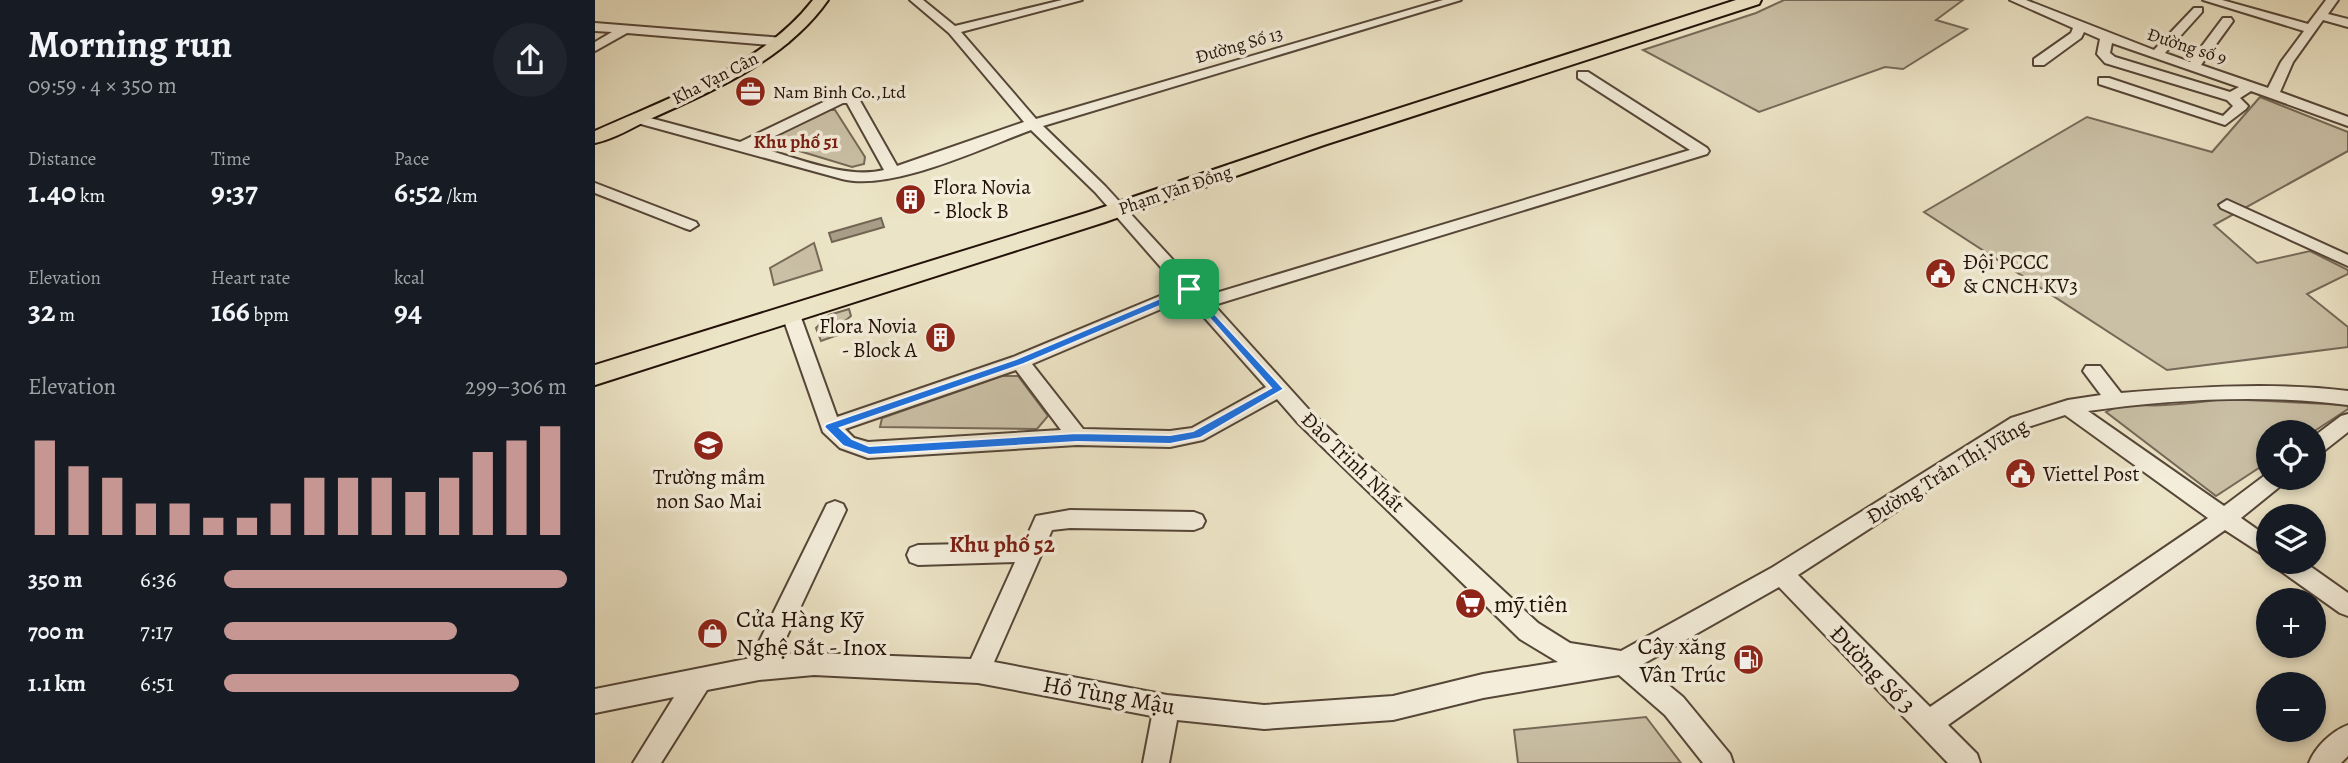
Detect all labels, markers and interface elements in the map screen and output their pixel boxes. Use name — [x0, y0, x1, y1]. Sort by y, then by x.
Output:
text: Morning run — [28, 18, 232, 70]
street label: Đường Số 13 — [1192, 21, 1286, 69]
street label: Đường số 9 — [2144, 22, 2230, 70]
button: share — [493, 23, 567, 97]
street label: Kha Vạn Cân — [668, 46, 762, 110]
text: 09:59 · 4 × 350 m — [28, 70, 177, 101]
office icon: Nam Binh Co.,Ltd — [733, 75, 767, 109]
place label: Nam Binh Co.,Ltd — [773, 80, 906, 104]
district label: Khu phố 51 — [754, 129, 839, 155]
text: Distance — [28, 146, 96, 172]
text: Time — [211, 146, 250, 172]
text: Pace — [394, 146, 429, 172]
street label: Phạm Văn Đồng — [1115, 159, 1235, 221]
text: 1.40 — [28, 172, 76, 212]
text: 9:37 — [211, 172, 258, 212]
text: 6:52 — [394, 172, 442, 212]
place label: Flora Novia - Block B — [933, 173, 1031, 225]
building icon: Flora Novia - Block B — [893, 182, 927, 216]
text: km — [76, 183, 105, 209]
text: /km — [442, 183, 478, 209]
place label: Đội PCCC & CNCH KV3 — [1963, 248, 2078, 300]
public building icon: Đội PCCC & CNCH KV3 — [1923, 257, 1957, 291]
pin — [1159, 259, 1219, 319]
text: Elevation — [28, 265, 101, 291]
text: Heart rate — [211, 265, 290, 291]
text: kcal — [394, 265, 424, 291]
icon: arrive — [1170, 270, 1208, 308]
text: 32 — [28, 291, 55, 331]
text: 166 — [211, 291, 250, 331]
text: 94 — [394, 291, 422, 331]
text: m — [55, 302, 75, 328]
text: bpm — [250, 302, 289, 328]
place label: Flora Novia - Block A — [819, 312, 918, 364]
building icon: Flora Novia - Block A — [923, 321, 957, 355]
text: Elevation — [28, 371, 116, 402]
text: 299–306 m — [465, 371, 567, 402]
street label: Đào Trinh Nhất — [1295, 405, 1411, 519]
street label: Đường Trần Thị Vững — [1861, 411, 2034, 530]
map controls — [2256, 420, 2326, 742]
button: locate — [2256, 420, 2326, 490]
school or university icon: Trường mầm non Sao Mai — [692, 428, 726, 462]
public building icon: Viettel Post — [2003, 457, 2037, 491]
place label: Viettel Post — [2042, 460, 2139, 488]
place label: Trường mầm non Sao Mai — [653, 463, 765, 515]
button: layers — [2256, 504, 2326, 574]
district label: Khu phố 52 — [949, 529, 1055, 560]
text: 350 m — [28, 564, 83, 595]
text: 6:36 — [140, 564, 176, 595]
supermarket icon: mỹ tiên — [1454, 587, 1488, 621]
place label: mỹ tiên — [1494, 588, 1568, 620]
button: + — [2256, 588, 2326, 658]
place label: Cửa Hàng Kỹ Nghệ Sắt - Inox — [736, 603, 887, 663]
text: 700 m — [28, 616, 84, 647]
text: 7:17 — [140, 616, 173, 647]
shop icon: Cửa Hàng Kỹ Nghệ Sắt - Inox — [696, 616, 730, 650]
street label: Đường Số 3 — [1823, 618, 1923, 720]
place label: Cây xăng Vân Trúc — [1638, 630, 1726, 690]
fuel station icon: Cây xăng Vân Trúc — [1732, 643, 1766, 677]
text: 1.1 km — [28, 668, 86, 699]
text: 6:51 — [140, 668, 174, 699]
street label: Hồ Tùng Mậu — [1040, 668, 1178, 722]
button: − — [2256, 672, 2326, 742]

